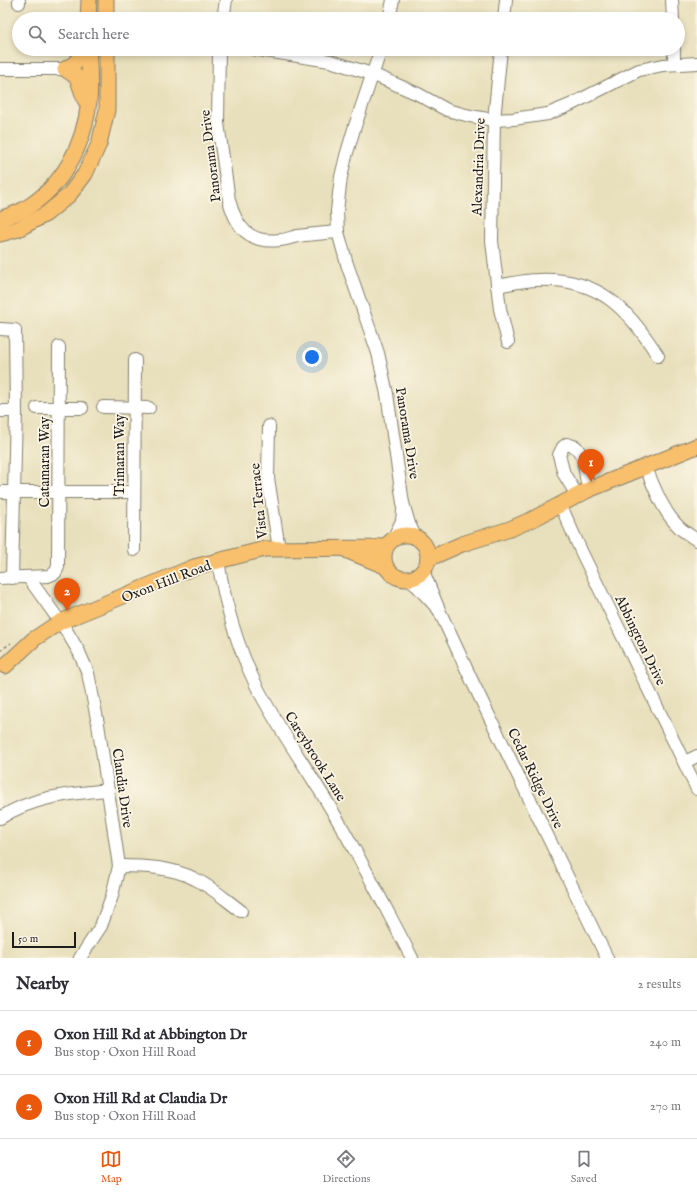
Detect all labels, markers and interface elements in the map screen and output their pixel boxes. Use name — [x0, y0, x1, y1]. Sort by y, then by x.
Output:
search box — [12, 12, 685, 56]
icon: search — [26, 23, 48, 45]
text: Search here — [58, 25, 129, 44]
street label: Panorama Drive — [196, 108, 226, 203]
street label: Alexandria Drive — [468, 117, 490, 217]
your location — [302, 347, 322, 367]
street label: Panorama Drive — [391, 386, 423, 481]
street label: Trimaran Way — [111, 414, 129, 496]
street label: Catamaran Way — [36, 417, 54, 507]
pin: 1 — [578, 449, 604, 482]
street label: Vista Terrace — [246, 462, 272, 541]
street label: Oxon Hill Road — [119, 556, 214, 607]
pin: 2 — [54, 578, 80, 611]
street label: Abbington Drive — [610, 591, 670, 689]
street label: Careybrook Lane — [280, 708, 350, 805]
street label: Cedar Ridge Drive — [503, 725, 567, 832]
street label: Claudia Drive — [108, 747, 137, 830]
scale bar — [12, 930, 76, 949]
text: 50 m — [18, 932, 38, 946]
text: Nearby — [16, 974, 69, 995]
text: 2 results — [637, 976, 681, 993]
text: Oxon Hill Rd at Abbington Dr — [54, 1025, 247, 1044]
text: 1 — [27, 1034, 31, 1051]
text: 240 m — [649, 1034, 681, 1051]
text: Bus stop · Oxon Hill Road — [54, 1044, 196, 1061]
text: Oxon Hill Rd at Claudia Dr — [54, 1089, 227, 1108]
text: 2 — [26, 1098, 32, 1115]
text: 270 m — [650, 1098, 681, 1115]
text: Bus stop · Oxon Hill Road — [54, 1108, 196, 1125]
tab: Map — [100, 1148, 122, 1186]
tab: Directions — [323, 1148, 370, 1186]
tab: Saved — [571, 1148, 597, 1186]

